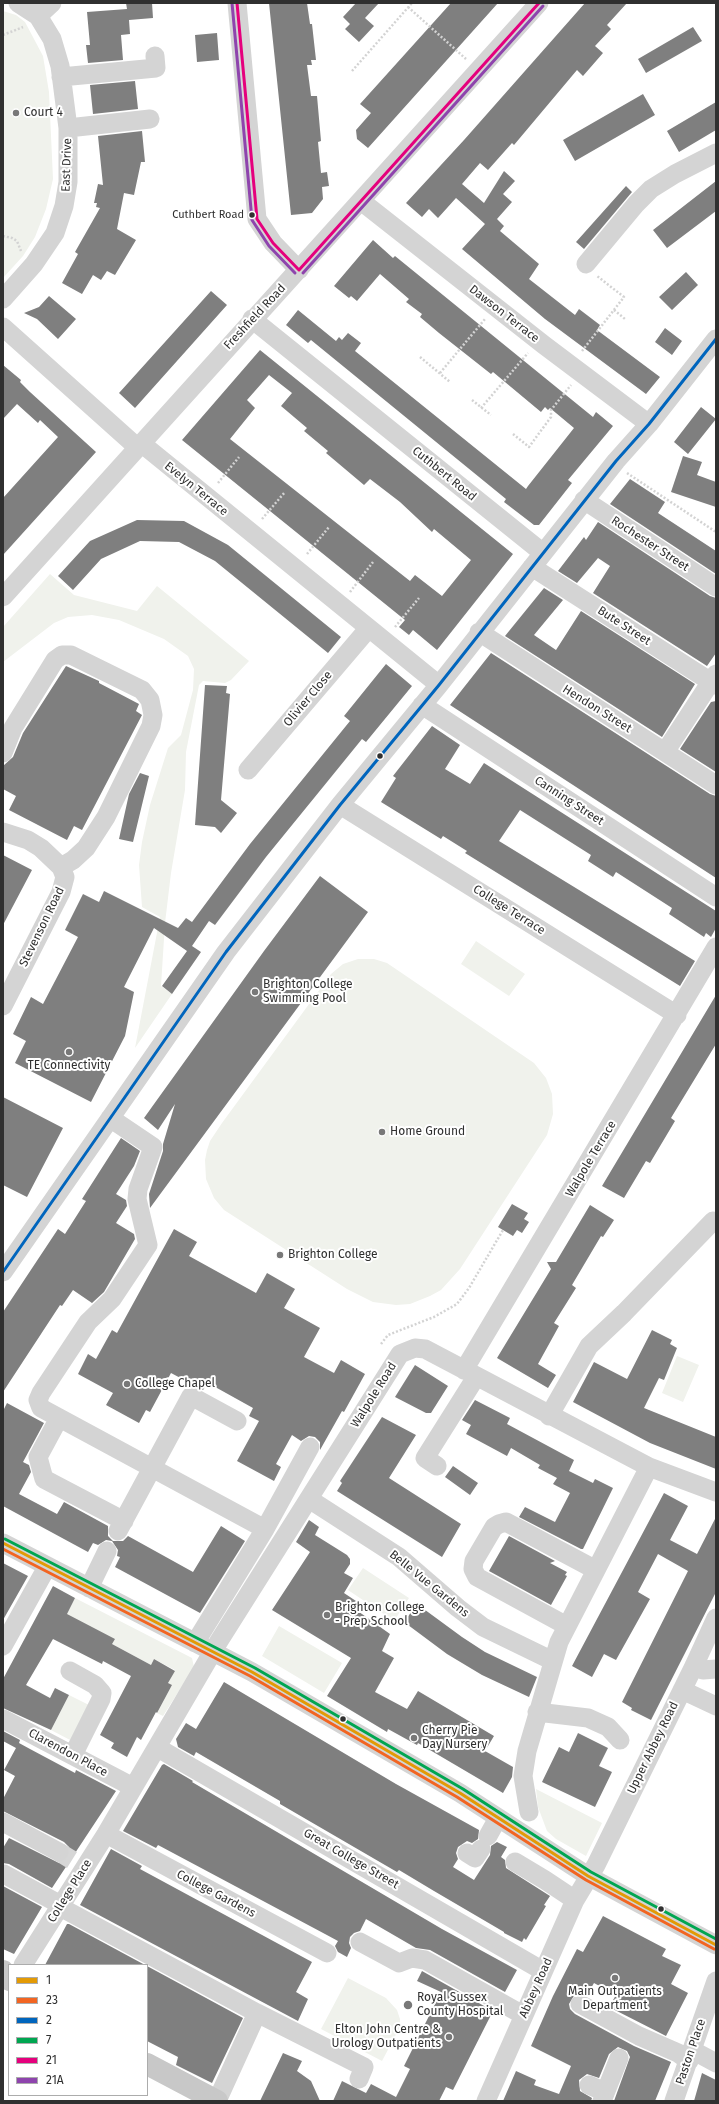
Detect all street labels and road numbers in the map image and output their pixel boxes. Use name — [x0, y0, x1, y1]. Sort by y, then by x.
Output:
street label: East Drive — [59, 138, 75, 192]
street label: Freshfield Road — [221, 281, 289, 353]
street label: Dawson Terrace — [466, 282, 542, 346]
street label: Cuthbert Road — [409, 444, 479, 504]
street label: Evelyn Terrace — [161, 459, 231, 519]
street label: Rochester Street — [608, 513, 692, 575]
street label: Bute Street — [595, 603, 653, 649]
street label: Olivier Close — [281, 668, 335, 730]
street label: Hendon Street — [560, 682, 634, 736]
street label: Canning Street — [532, 773, 606, 829]
street label: College Terrace — [470, 882, 548, 938]
street label: Stevenson Road — [16, 885, 68, 969]
street label: Walpole Terrace — [563, 1118, 619, 1200]
street label: Walpole Road — [348, 1360, 400, 1430]
street label: Belle Vue Gardens — [386, 1547, 472, 1621]
street label: Upper Abbey Road — [624, 1699, 682, 1797]
street label: Clarendon Place — [26, 1726, 110, 1780]
street label: Great College Street — [301, 1826, 401, 1892]
street label: College Place — [45, 1857, 95, 1925]
street label: College Gardens — [174, 1867, 258, 1921]
street label: Abbey Road — [516, 1956, 556, 2020]
street label: Paston Place — [673, 2017, 709, 2087]

